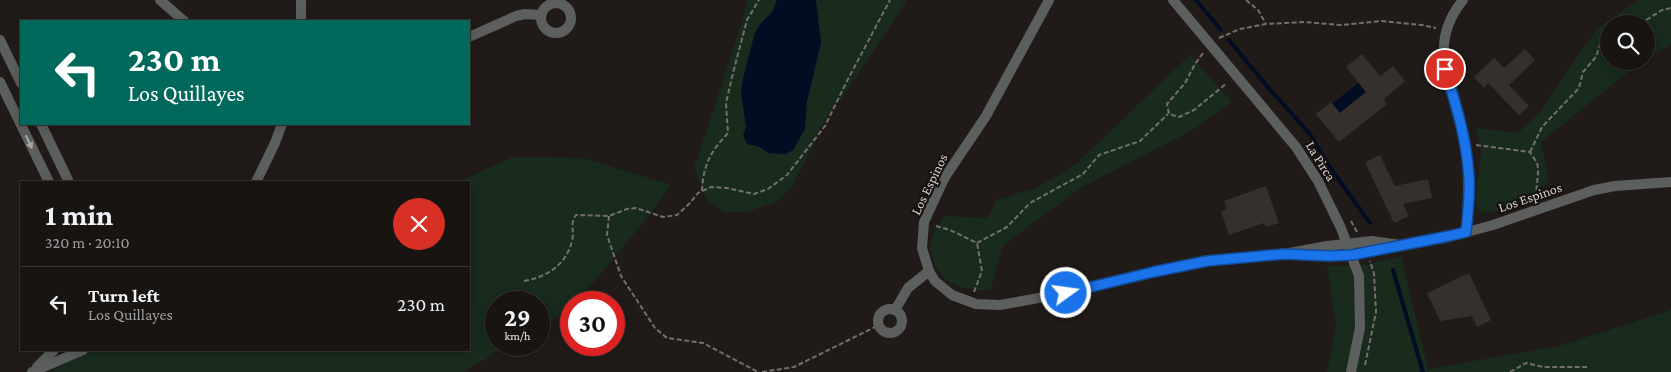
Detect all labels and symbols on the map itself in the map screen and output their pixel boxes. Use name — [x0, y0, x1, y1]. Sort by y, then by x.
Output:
pin — [1424, 48, 1466, 90]
one-way arrow — [24, 134, 33, 149]
street label: La Pirca — [1303, 138, 1340, 184]
street label: Los Espinos — [907, 151, 951, 217]
street label: Los Espinos — [1496, 179, 1564, 215]
position arrow — [1039, 266, 1091, 318]
speed limit sign: 30 — [560, 291, 625, 356]

